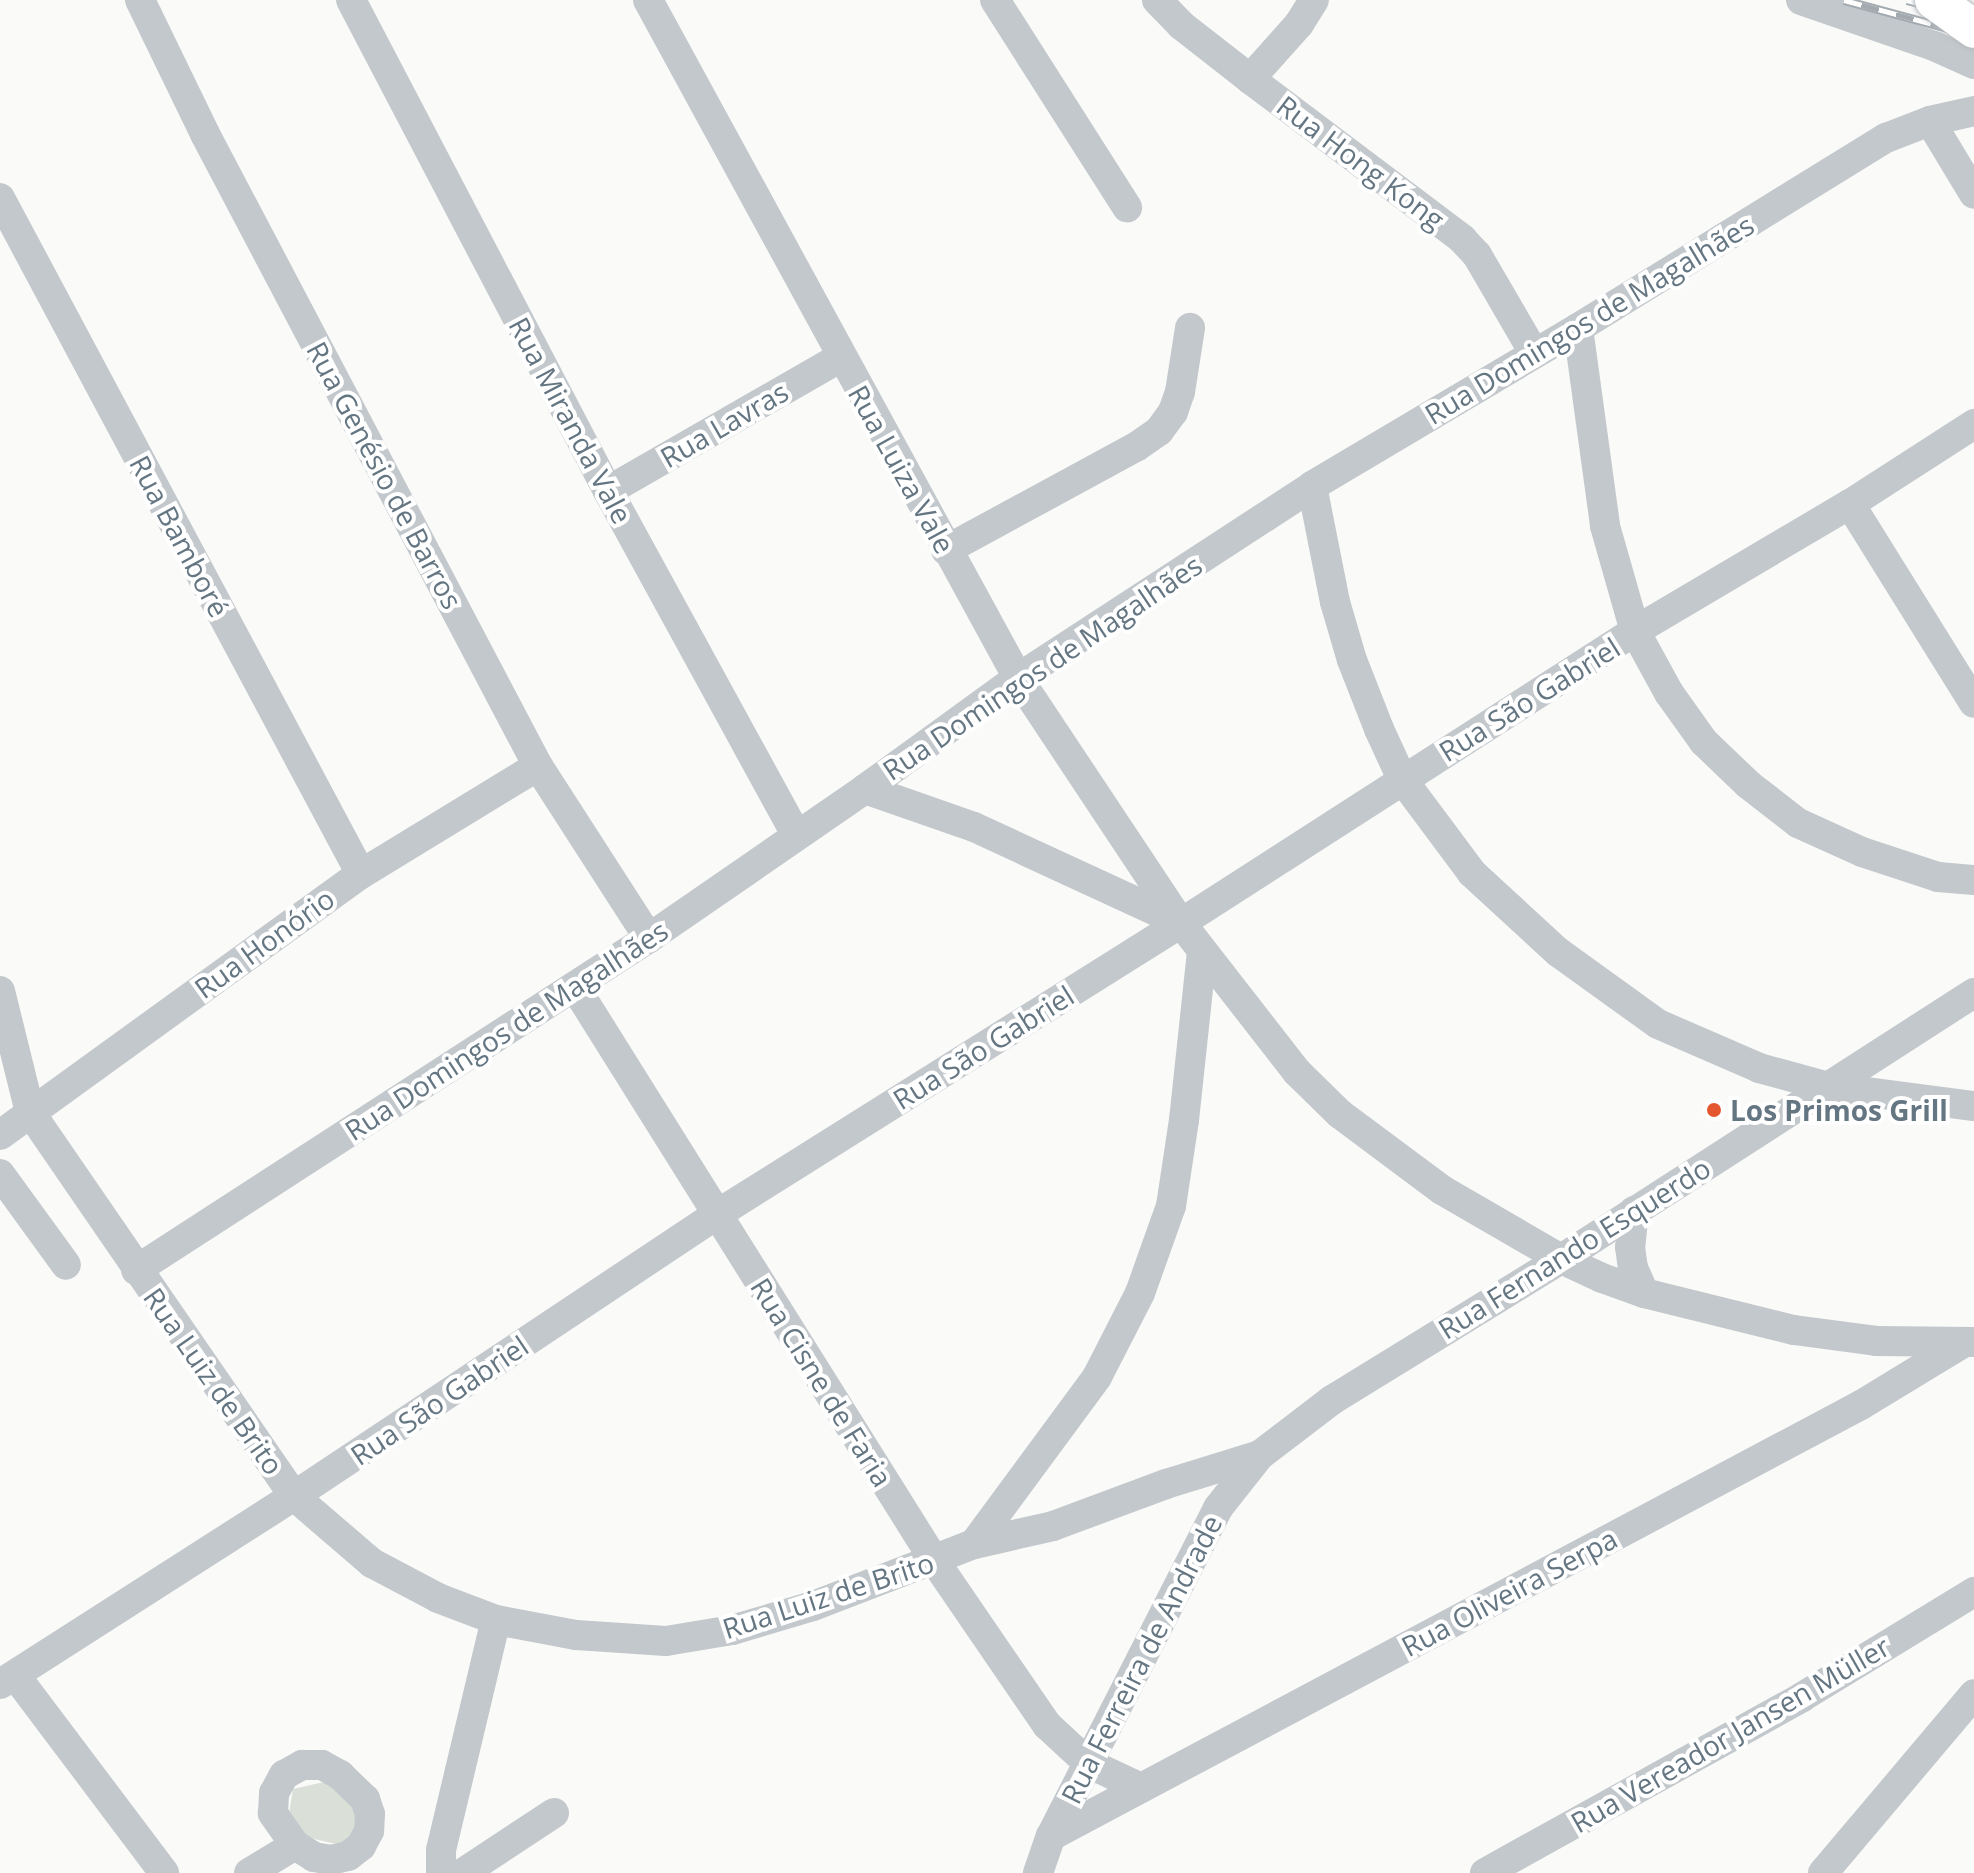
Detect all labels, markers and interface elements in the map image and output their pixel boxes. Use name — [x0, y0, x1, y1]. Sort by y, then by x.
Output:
street label: Rua Hong Kong — [1271, 88, 1451, 236]
street label: Rua Domingos de Magalhães — [1418, 207, 1760, 431]
street label: Rua Miranda Vale — [502, 311, 640, 529]
street label: Rua Genésio de Barros — [300, 336, 470, 614]
street label: Rua Lavras — [654, 374, 794, 474]
street label: Rua Luiza Vale — [842, 379, 962, 559]
street label: Rua Bamboré — [123, 450, 237, 622]
street label: Rua Domingos de Magalhães — [876, 547, 1208, 787]
street label: Rua São Gabriel — [1432, 630, 1626, 768]
street label: Rua Honório — [188, 881, 340, 1005]
street label: Rua Domingos de Magalhães — [338, 913, 674, 1147]
street label: Rua São Gabriel — [886, 978, 1080, 1116]
place label: Los Primos Grill — [1730, 1093, 1948, 1127]
marker: Los Primos Grill — [1705, 1101, 1723, 1119]
street label: Rua Fernando Esquerdo — [1432, 1150, 1716, 1346]
street label: Rua Cisne de Faria — [744, 1271, 900, 1493]
street label: Rua Luiz de Brito — [137, 1281, 291, 1481]
street label: Rua São Gabriel — [344, 1328, 534, 1472]
street label: Rua Ferreira de Andrade — [1054, 1509, 1228, 1809]
street label: Rua Oliveira Serpa — [1395, 1521, 1623, 1663]
street label: Rua Luiz de Brito — [718, 1545, 938, 1645]
street label: Rua Vereador Jansen Müller — [1565, 1629, 1895, 1839]

